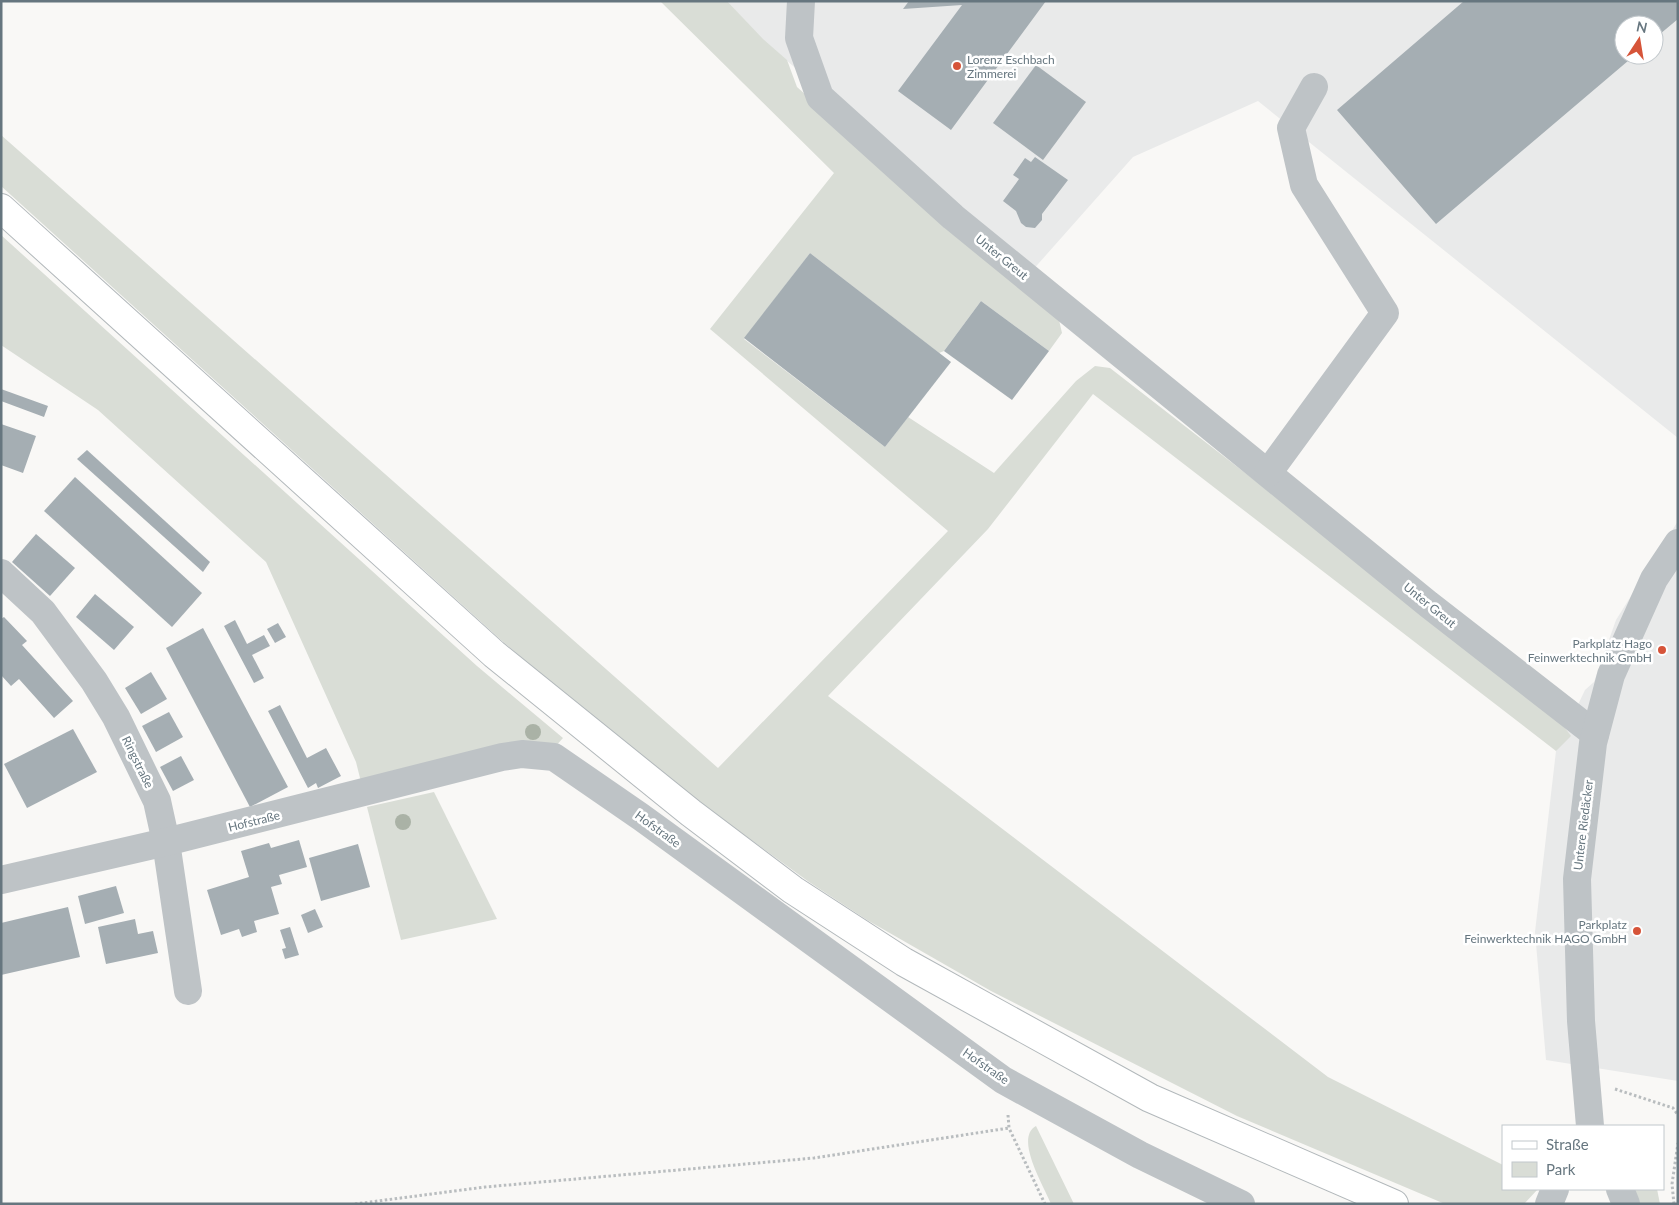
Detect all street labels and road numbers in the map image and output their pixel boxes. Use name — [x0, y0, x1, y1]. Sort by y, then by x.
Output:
street label: Unter Greut — [973, 231, 1032, 283]
street label: Unter Greut — [1401, 579, 1460, 631]
street label: Ringstraße — [119, 733, 157, 791]
street label: Untere Riedäcker — [1570, 778, 1596, 871]
street label: Hofstraße — [227, 807, 281, 835]
street label: Hofstraße — [632, 807, 684, 851]
street label: Hofstraße — [960, 1045, 1012, 1087]

